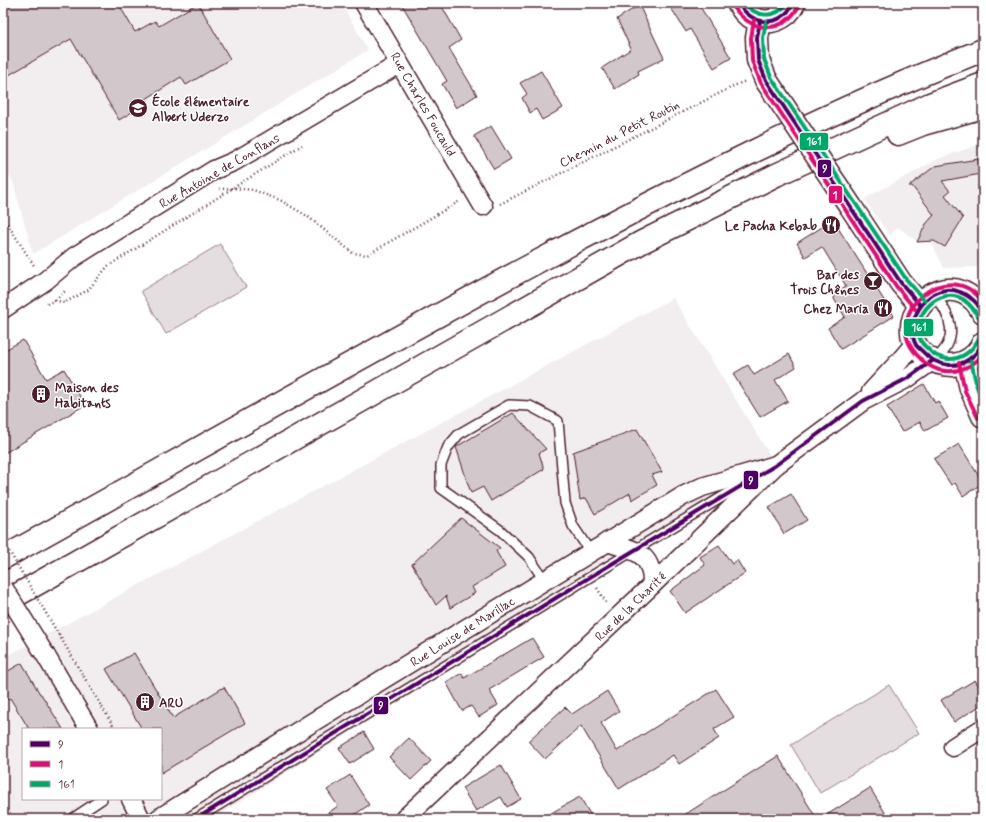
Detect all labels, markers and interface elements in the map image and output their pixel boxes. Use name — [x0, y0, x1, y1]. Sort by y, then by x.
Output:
street label: Rue Charles Foucauld — [386, 50, 459, 160]
place label: École élémentaire Albert Uderzo — [152, 93, 250, 126]
school or university icon: École élémentaire Albert Uderzo — [127, 97, 149, 119]
street label: Chemin du Petit Routin — [557, 97, 683, 172]
street label: Rue Antoine de Conflans — [156, 130, 283, 213]
line badge: 161 — [799, 132, 829, 151]
text: 161 — [806, 135, 822, 149]
line badge: 9 — [817, 159, 832, 178]
text: 9 — [822, 162, 828, 176]
line badge: 1 — [828, 185, 843, 204]
text: 1 — [833, 189, 838, 203]
restaurant icon: Le Pacha Kebab — [820, 214, 842, 236]
place label: Le Pacha Kebab — [725, 218, 817, 235]
place label: Bar des Trois Chênes — [790, 267, 859, 299]
bar icon: Bar des Trois Chênes — [862, 270, 884, 292]
restaurant icon: Chez Maria — [872, 297, 894, 319]
place label: Chez Maria — [803, 301, 869, 318]
line badge: 161 — [903, 318, 934, 337]
text: 161 — [911, 321, 927, 335]
place label: Maison des Habitants — [55, 380, 119, 412]
building icon: Maison des Habitants — [30, 383, 52, 405]
line badge: 9 — [743, 470, 759, 490]
text: 9 — [748, 474, 754, 488]
street label: Rue de la Charité — [592, 569, 670, 645]
street label: Rue Louise de Marillac — [407, 593, 518, 671]
building icon: ARU — [134, 691, 156, 713]
place label: ARU — [159, 695, 183, 712]
line badge: 9 — [373, 696, 389, 715]
text: 9 — [378, 699, 384, 713]
legend — [22, 728, 162, 800]
text: 9 — [58, 737, 64, 753]
text: 1 — [58, 757, 63, 773]
text: 161 — [58, 777, 75, 793]

